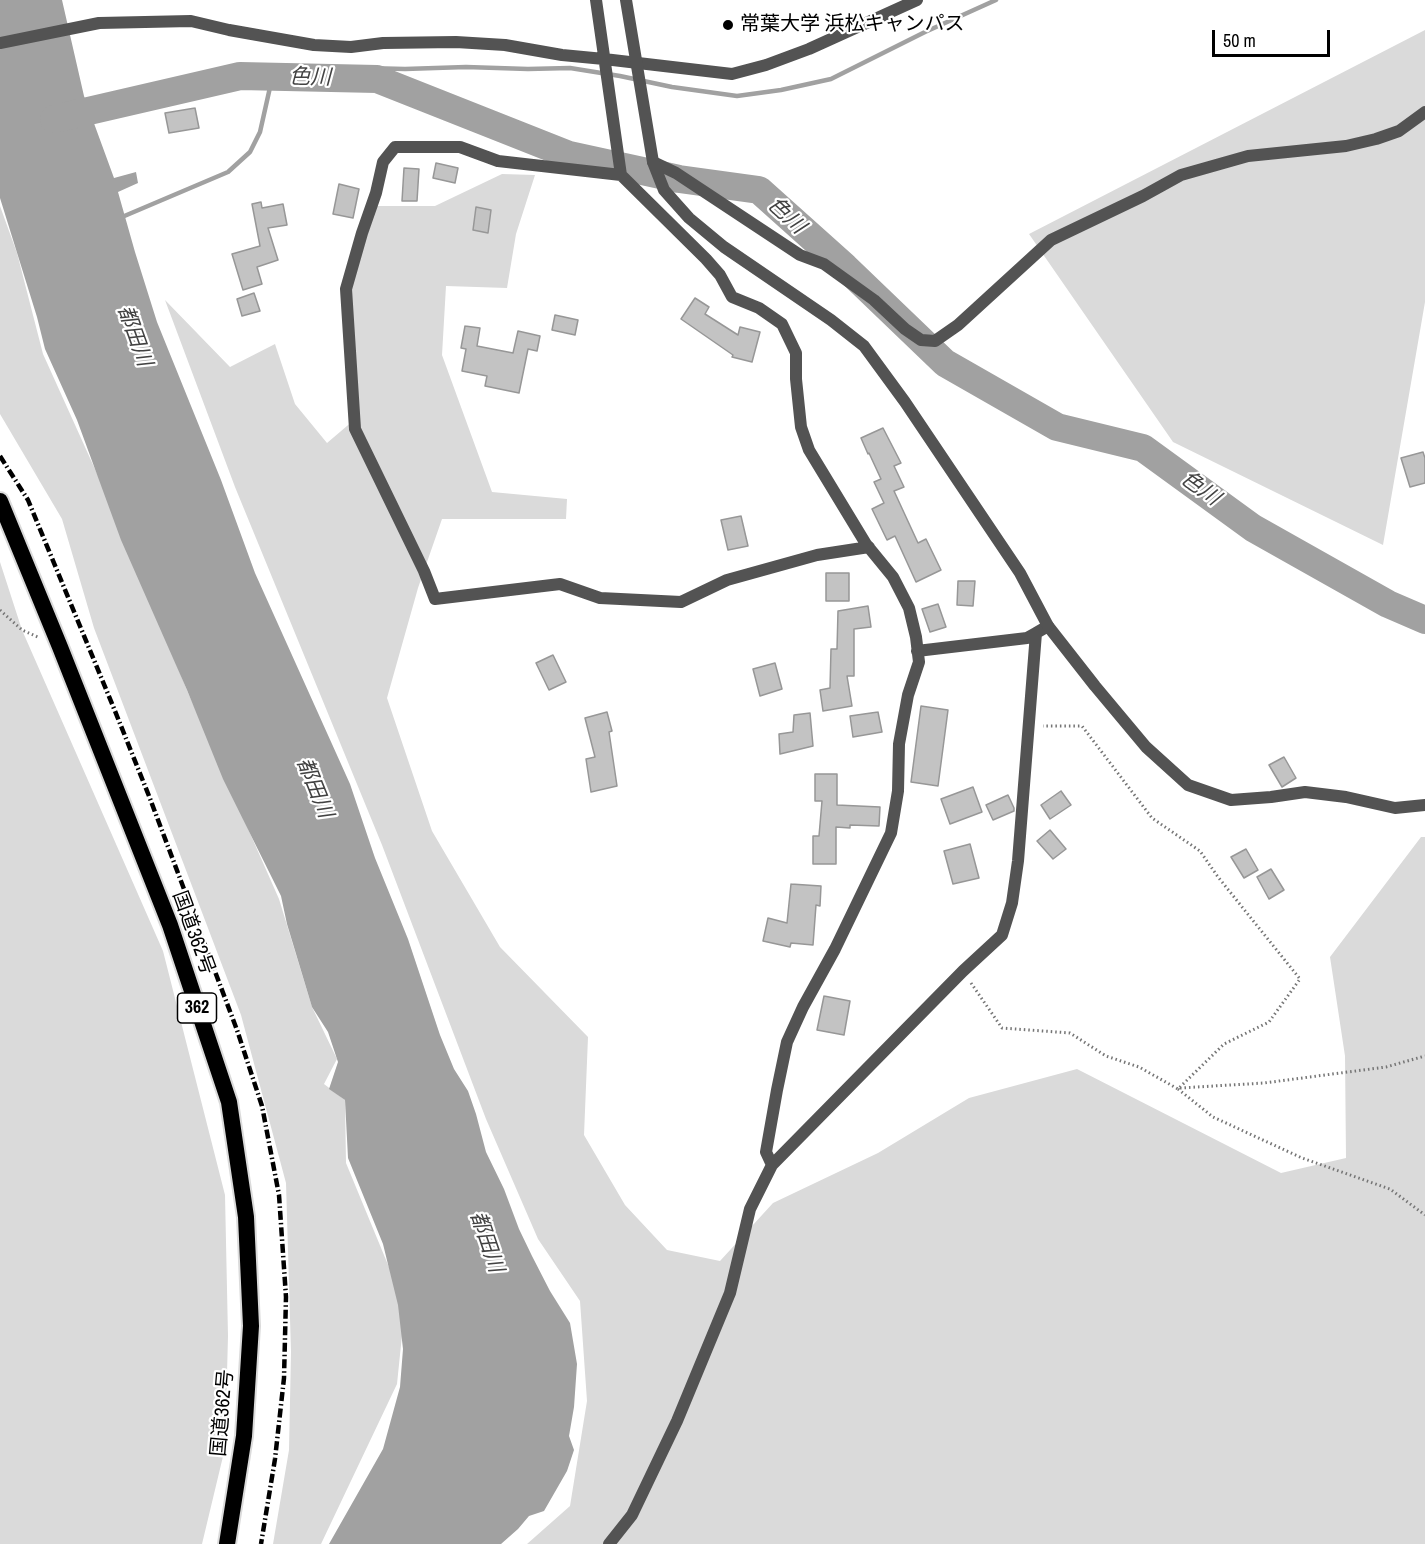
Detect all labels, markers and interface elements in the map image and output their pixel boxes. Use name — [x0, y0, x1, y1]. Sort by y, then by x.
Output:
place label: 常葉大学 浜松キャンパス — [740, 13, 965, 37]
marker: 常葉大学 浜松キャンパス — [721, 18, 735, 32]
scale bar — [1215, 18, 1334, 56]
text: 50 m — [1223, 28, 1256, 53]
water label: 色川 — [289, 65, 331, 91]
water label: 色川 — [762, 192, 810, 240]
water label: 都田川 — [111, 302, 157, 370]
water label: 色川 — [1176, 466, 1224, 512]
water label: 都田川 — [291, 754, 337, 822]
street label: 国道362号 — [167, 888, 219, 978]
road number: 362 — [178, 993, 216, 1023]
water label: 都田川 — [464, 1208, 508, 1276]
street label: 国道362号 — [207, 1368, 239, 1458]

